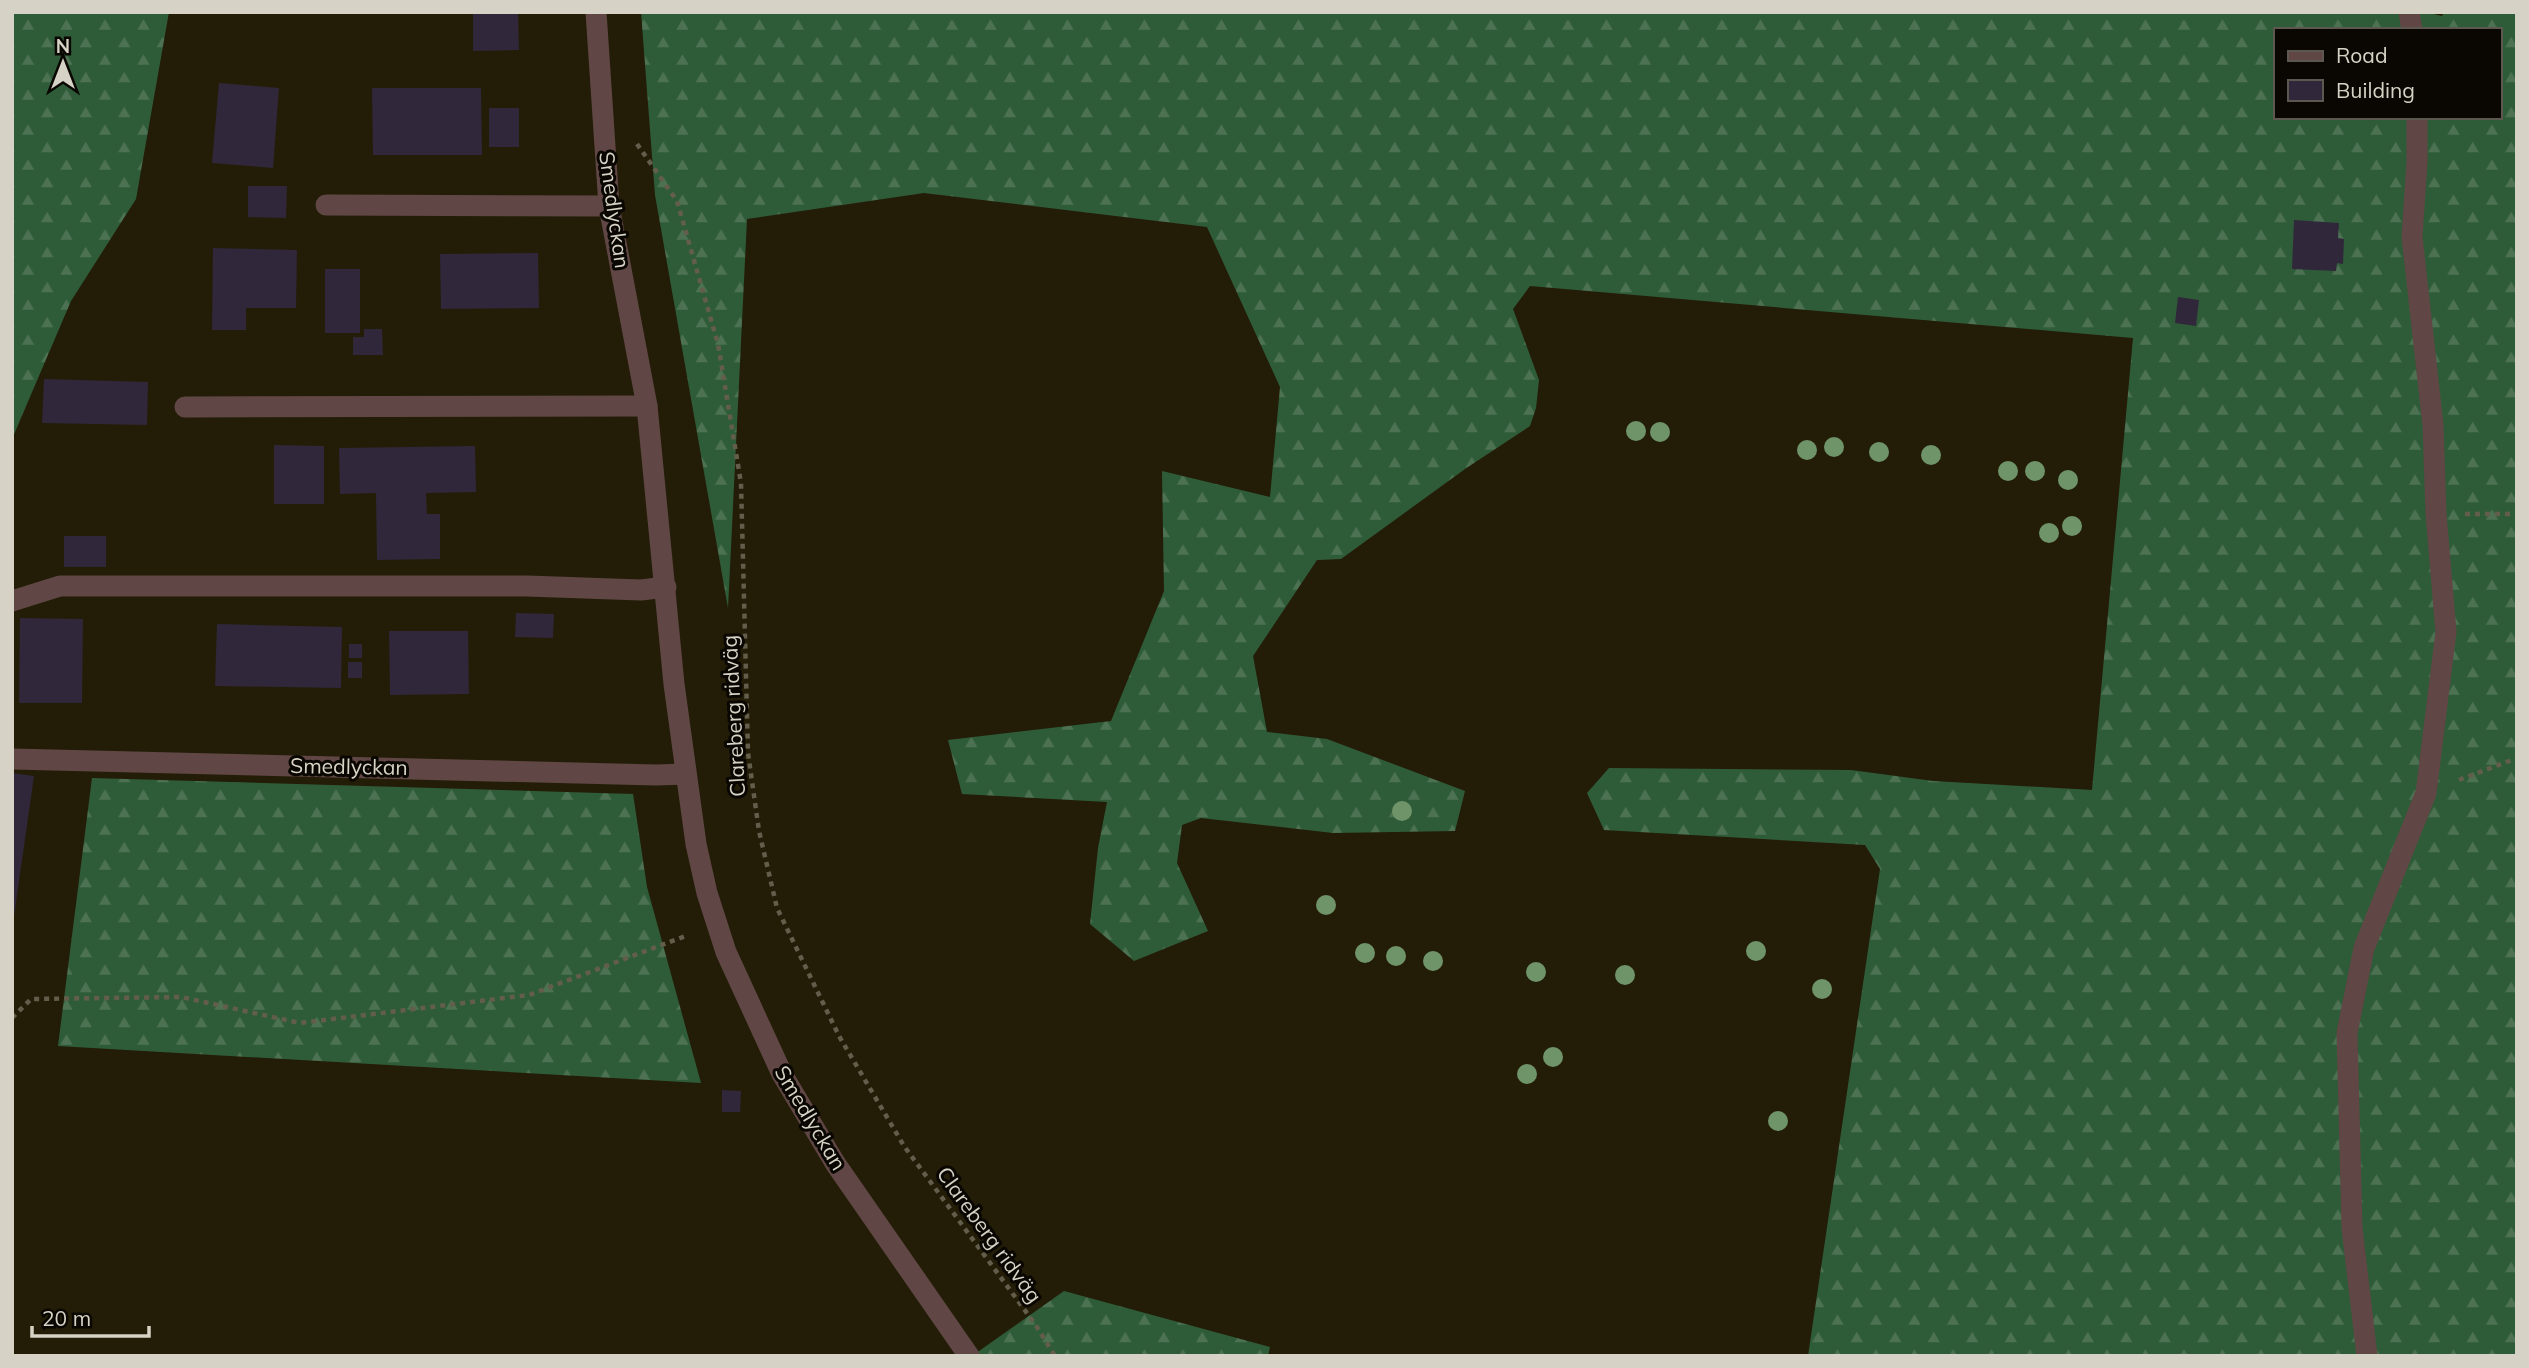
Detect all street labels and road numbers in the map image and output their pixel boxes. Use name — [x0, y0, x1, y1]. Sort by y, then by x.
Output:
street label: Smedlyckan — [594, 150, 636, 270]
street label: Clareberg ridväg — [716, 634, 750, 798]
street label: Smedlyckan — [290, 752, 408, 780]
street label: Smedlyckan — [769, 1060, 852, 1175]
street label: Clareberg ridväg — [932, 1161, 1048, 1308]

